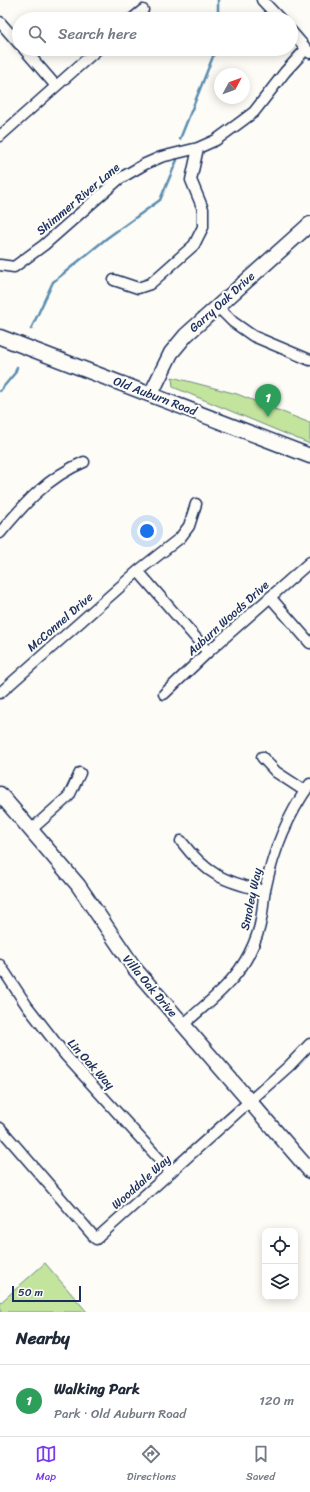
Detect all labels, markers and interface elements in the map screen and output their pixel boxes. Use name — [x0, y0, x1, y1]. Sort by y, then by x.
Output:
search box — [12, 12, 298, 56]
text: Search here — [58, 21, 137, 47]
icon: search — [26, 23, 48, 45]
north arrow — [214, 68, 250, 104]
street label: Shimmer River Lane — [31, 157, 125, 241]
street label: Garry Oak Drive — [184, 266, 260, 338]
street label: Old Auburn Road — [110, 370, 201, 422]
pin: 1 — [255, 384, 281, 417]
your location — [137, 521, 157, 541]
street label: Auburn Woods Drive — [181, 575, 275, 662]
street label: McConnel Drive — [22, 587, 98, 657]
street label: Smoley Way — [234, 865, 268, 932]
street label: Villa Oak Drive — [117, 949, 183, 1023]
street label: Lin Oak Way — [62, 1033, 121, 1095]
street label: Wooddale Way — [106, 1148, 177, 1215]
map controls — [262, 1228, 298, 1300]
button: locate — [262, 1228, 298, 1264]
button: layers — [262, 1264, 298, 1300]
text: 50 m — [18, 1283, 43, 1302]
scale bar — [12, 1284, 81, 1303]
text: Nearby — [16, 1323, 70, 1353]
text: Walking Park — [54, 1376, 140, 1402]
text: 1 — [26, 1389, 32, 1412]
text: 120 m — [259, 1389, 294, 1412]
text: Park · Old Auburn Road — [54, 1402, 186, 1425]
tab: Map — [35, 1443, 57, 1486]
tab: Directions — [127, 1443, 176, 1486]
tab: Saved — [246, 1443, 275, 1486]

